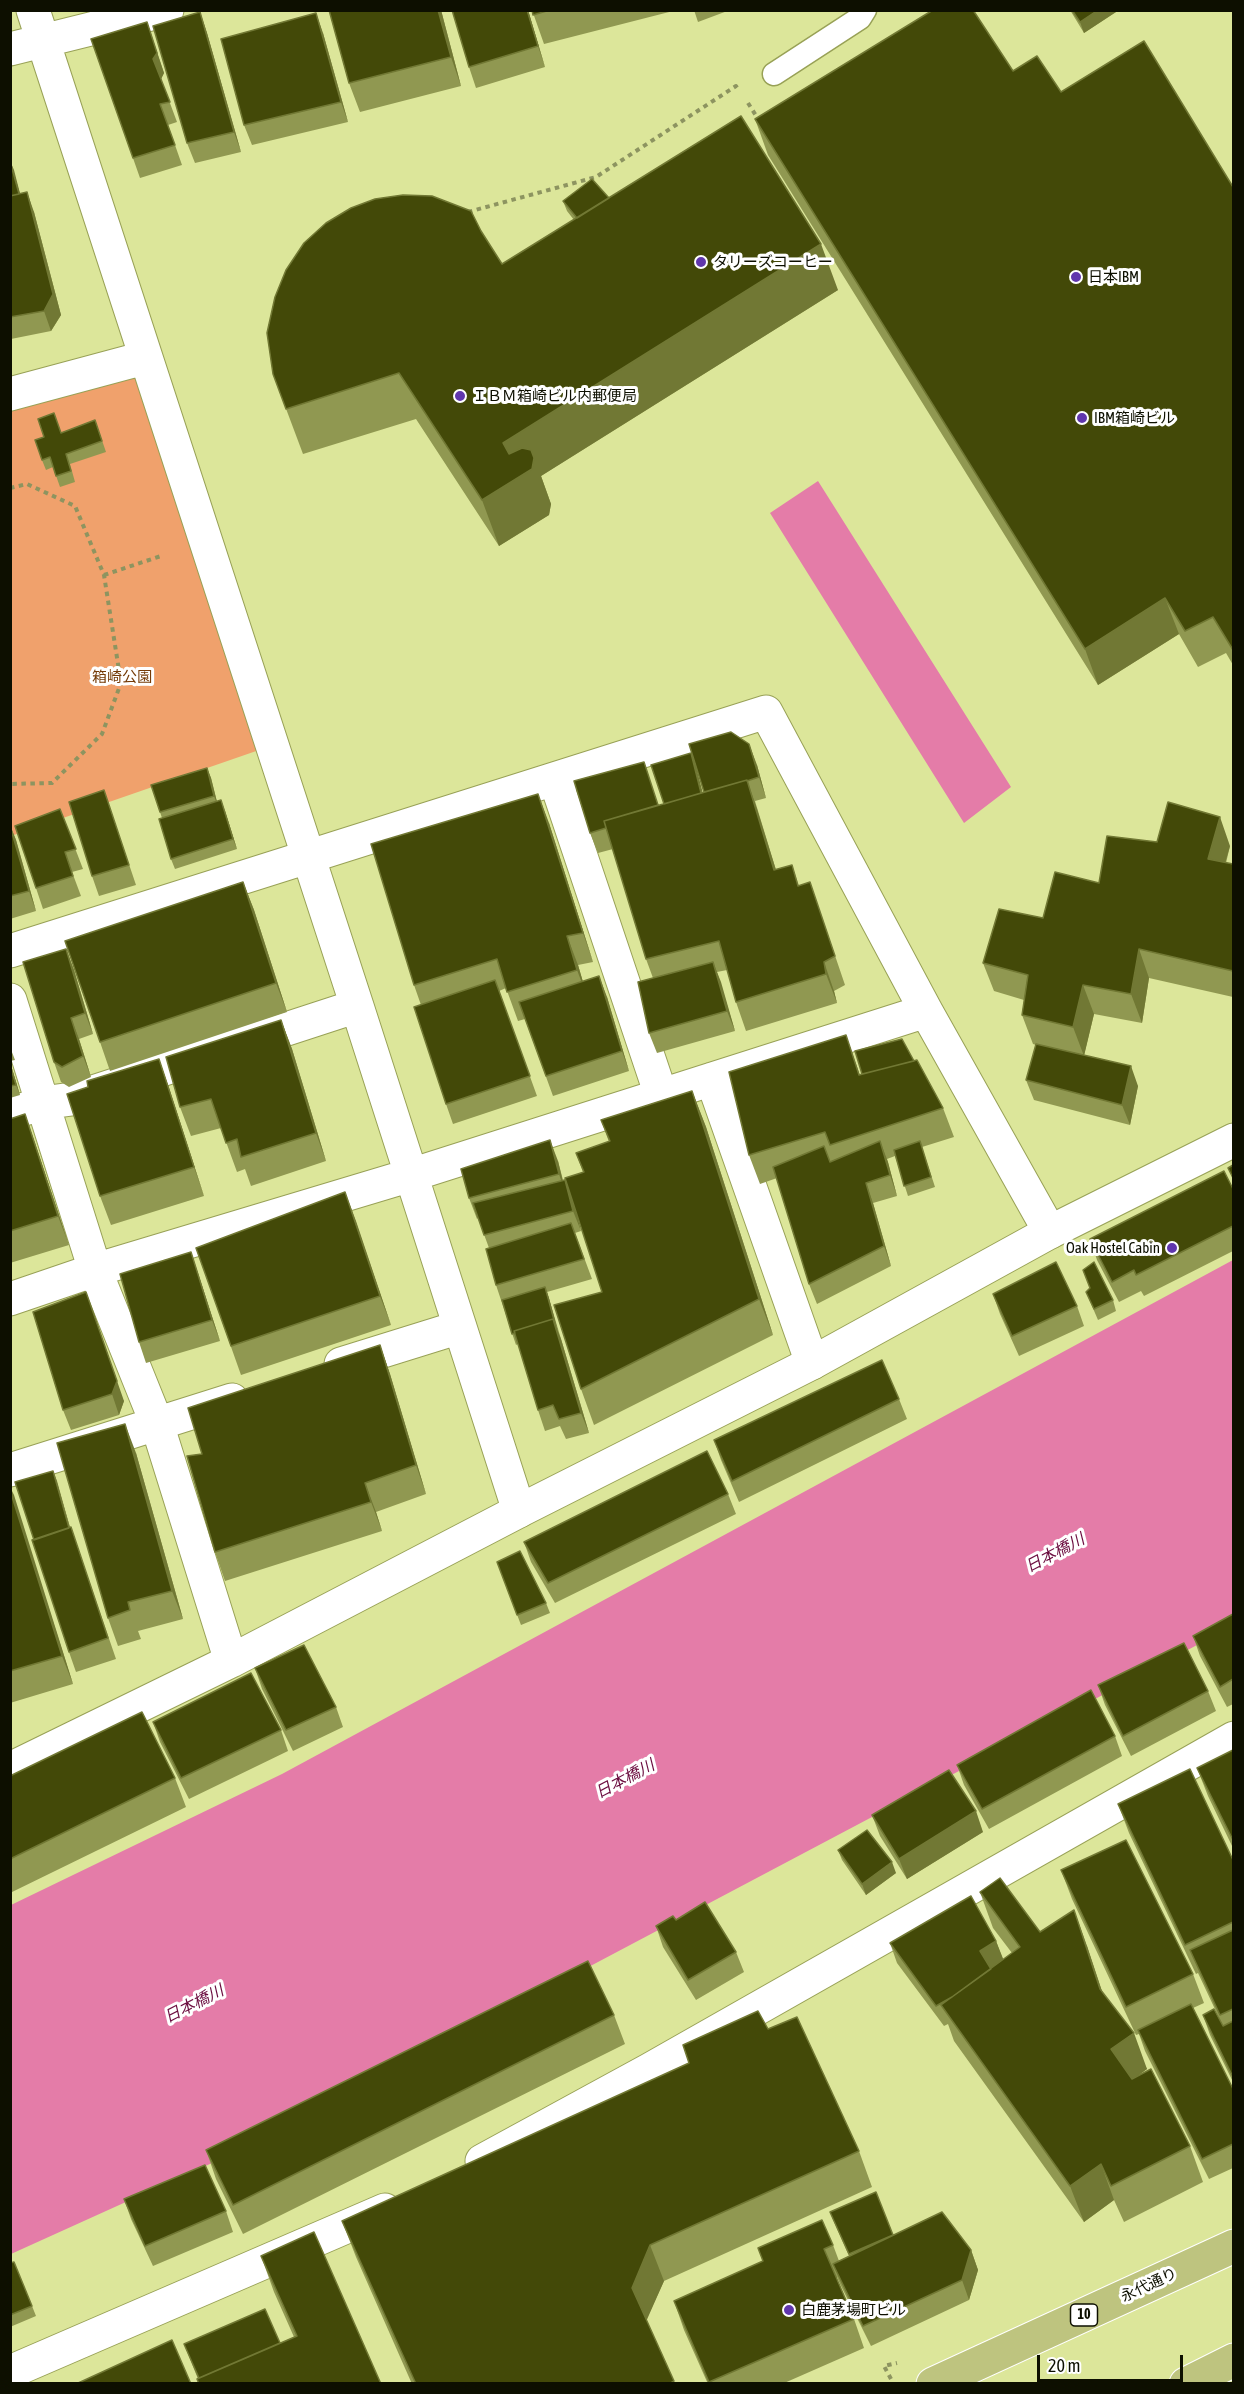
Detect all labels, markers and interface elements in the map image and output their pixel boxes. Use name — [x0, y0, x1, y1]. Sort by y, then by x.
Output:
place label: タリーズコーヒー — [713, 253, 833, 271]
marker: タリーズコーヒー — [694, 255, 708, 269]
place label: 日本IBM — [1088, 268, 1139, 286]
marker: 日本IBM — [1069, 270, 1083, 284]
place label: ＩＢＭ箱崎ビル内郵便局 — [472, 387, 637, 405]
marker: ＩＢＭ箱崎ビル内郵便局 — [453, 389, 467, 403]
place label: IBM箱崎ビル — [1094, 409, 1175, 427]
marker: IBM箱崎ビル — [1075, 411, 1089, 425]
park label: 箱崎公園 — [92, 668, 152, 686]
place label: Oak Hostel Cabin — [1066, 1239, 1160, 1257]
marker: Oak Hostel Cabin — [1165, 1241, 1179, 1255]
water label: 日本橋川 — [1022, 1530, 1088, 1576]
water label: 日本橋川 — [592, 1756, 658, 1802]
water label: 日本橋川 — [161, 1981, 227, 2027]
street label: 永代通り — [1118, 2264, 1180, 2306]
place label: 白鹿茅場町ビル — [801, 2301, 906, 2319]
marker: 白鹿茅場町ビル — [782, 2303, 796, 2317]
road number: 10 — [1070, 2304, 1098, 2326]
scale bar — [1040, 2343, 1186, 2381]
text: 20 m — [1048, 2355, 1080, 2376]

